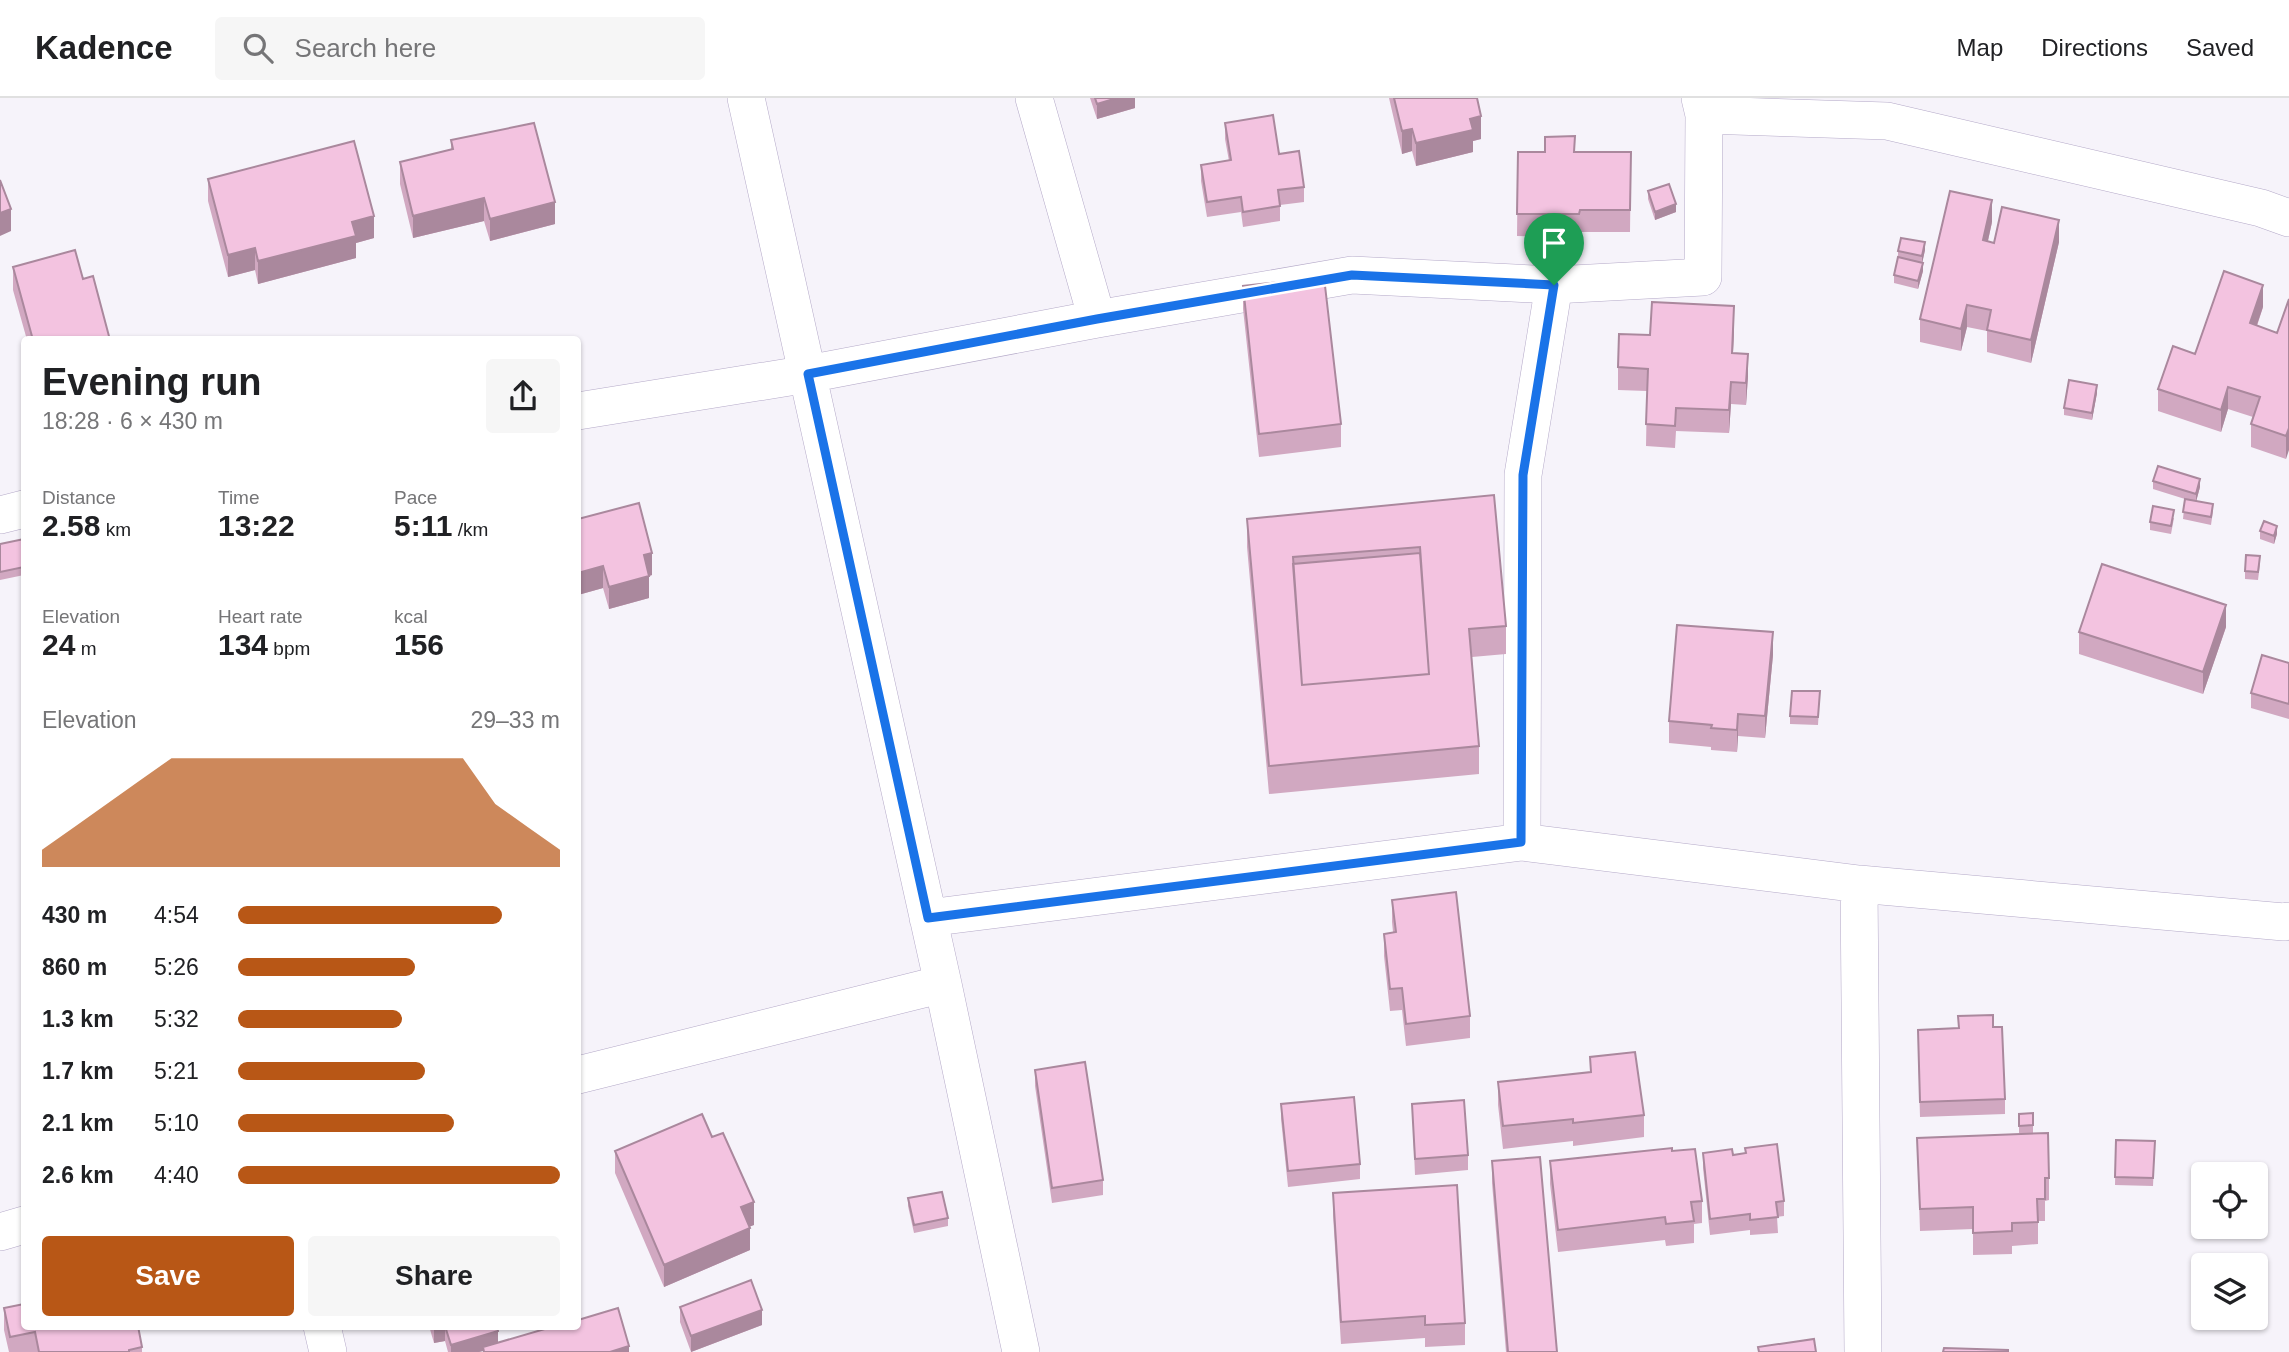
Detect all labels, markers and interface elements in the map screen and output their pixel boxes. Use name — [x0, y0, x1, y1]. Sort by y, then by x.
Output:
search box — [215, 17, 705, 80]
text: Kadence — [35, 29, 173, 66]
icon: search — [239, 29, 277, 67]
text: Search here — [295, 33, 436, 63]
text: Map — [1957, 34, 2003, 61]
text: Directions — [2041, 34, 2148, 61]
text: Saved — [2186, 34, 2254, 61]
pin — [1524, 213, 1584, 285]
icon: arrive — [1535, 224, 1573, 262]
button: share — [486, 359, 560, 433]
text: Evening run — [42, 361, 262, 403]
text: 18:28 · 6 × 430 m — [42, 408, 223, 434]
text: Distance — [42, 487, 116, 508]
text: Time — [218, 487, 260, 508]
text: Pace — [394, 487, 437, 508]
text: 2.58 — [42, 509, 100, 542]
text: 13:22 — [218, 509, 295, 542]
text: 5:11 — [394, 509, 452, 542]
text: km — [100, 519, 131, 540]
text: /km — [452, 519, 488, 540]
text: Elevation — [42, 606, 120, 627]
text: Heart rate — [218, 606, 302, 627]
text: kcal — [394, 606, 428, 627]
text: 24 — [42, 628, 75, 661]
text: 134 — [218, 628, 268, 661]
text: 156 — [394, 628, 444, 661]
text: m — [75, 638, 96, 659]
text: bpm — [268, 638, 310, 659]
text: Elevation — [42, 707, 137, 733]
text: 29–33 m — [470, 707, 560, 733]
text: 430 m — [42, 902, 107, 928]
text: 4:54 — [154, 902, 199, 928]
text: 860 m — [42, 954, 107, 980]
text: 5:26 — [154, 954, 199, 980]
text: 1.3 km — [42, 1006, 114, 1032]
text: 5:32 — [154, 1006, 199, 1032]
text: 1.7 km — [42, 1058, 114, 1084]
text: 5:21 — [154, 1058, 199, 1084]
text: 2.1 km — [42, 1110, 114, 1136]
text: 5:10 — [154, 1110, 199, 1136]
text: 2.6 km — [42, 1162, 114, 1188]
text: 4:40 — [154, 1162, 199, 1188]
map controls — [2191, 1162, 2268, 1330]
button: locate — [2191, 1162, 2268, 1239]
button: Save — [42, 1236, 294, 1316]
button: Share — [308, 1236, 560, 1316]
button: layers — [2191, 1253, 2268, 1330]

